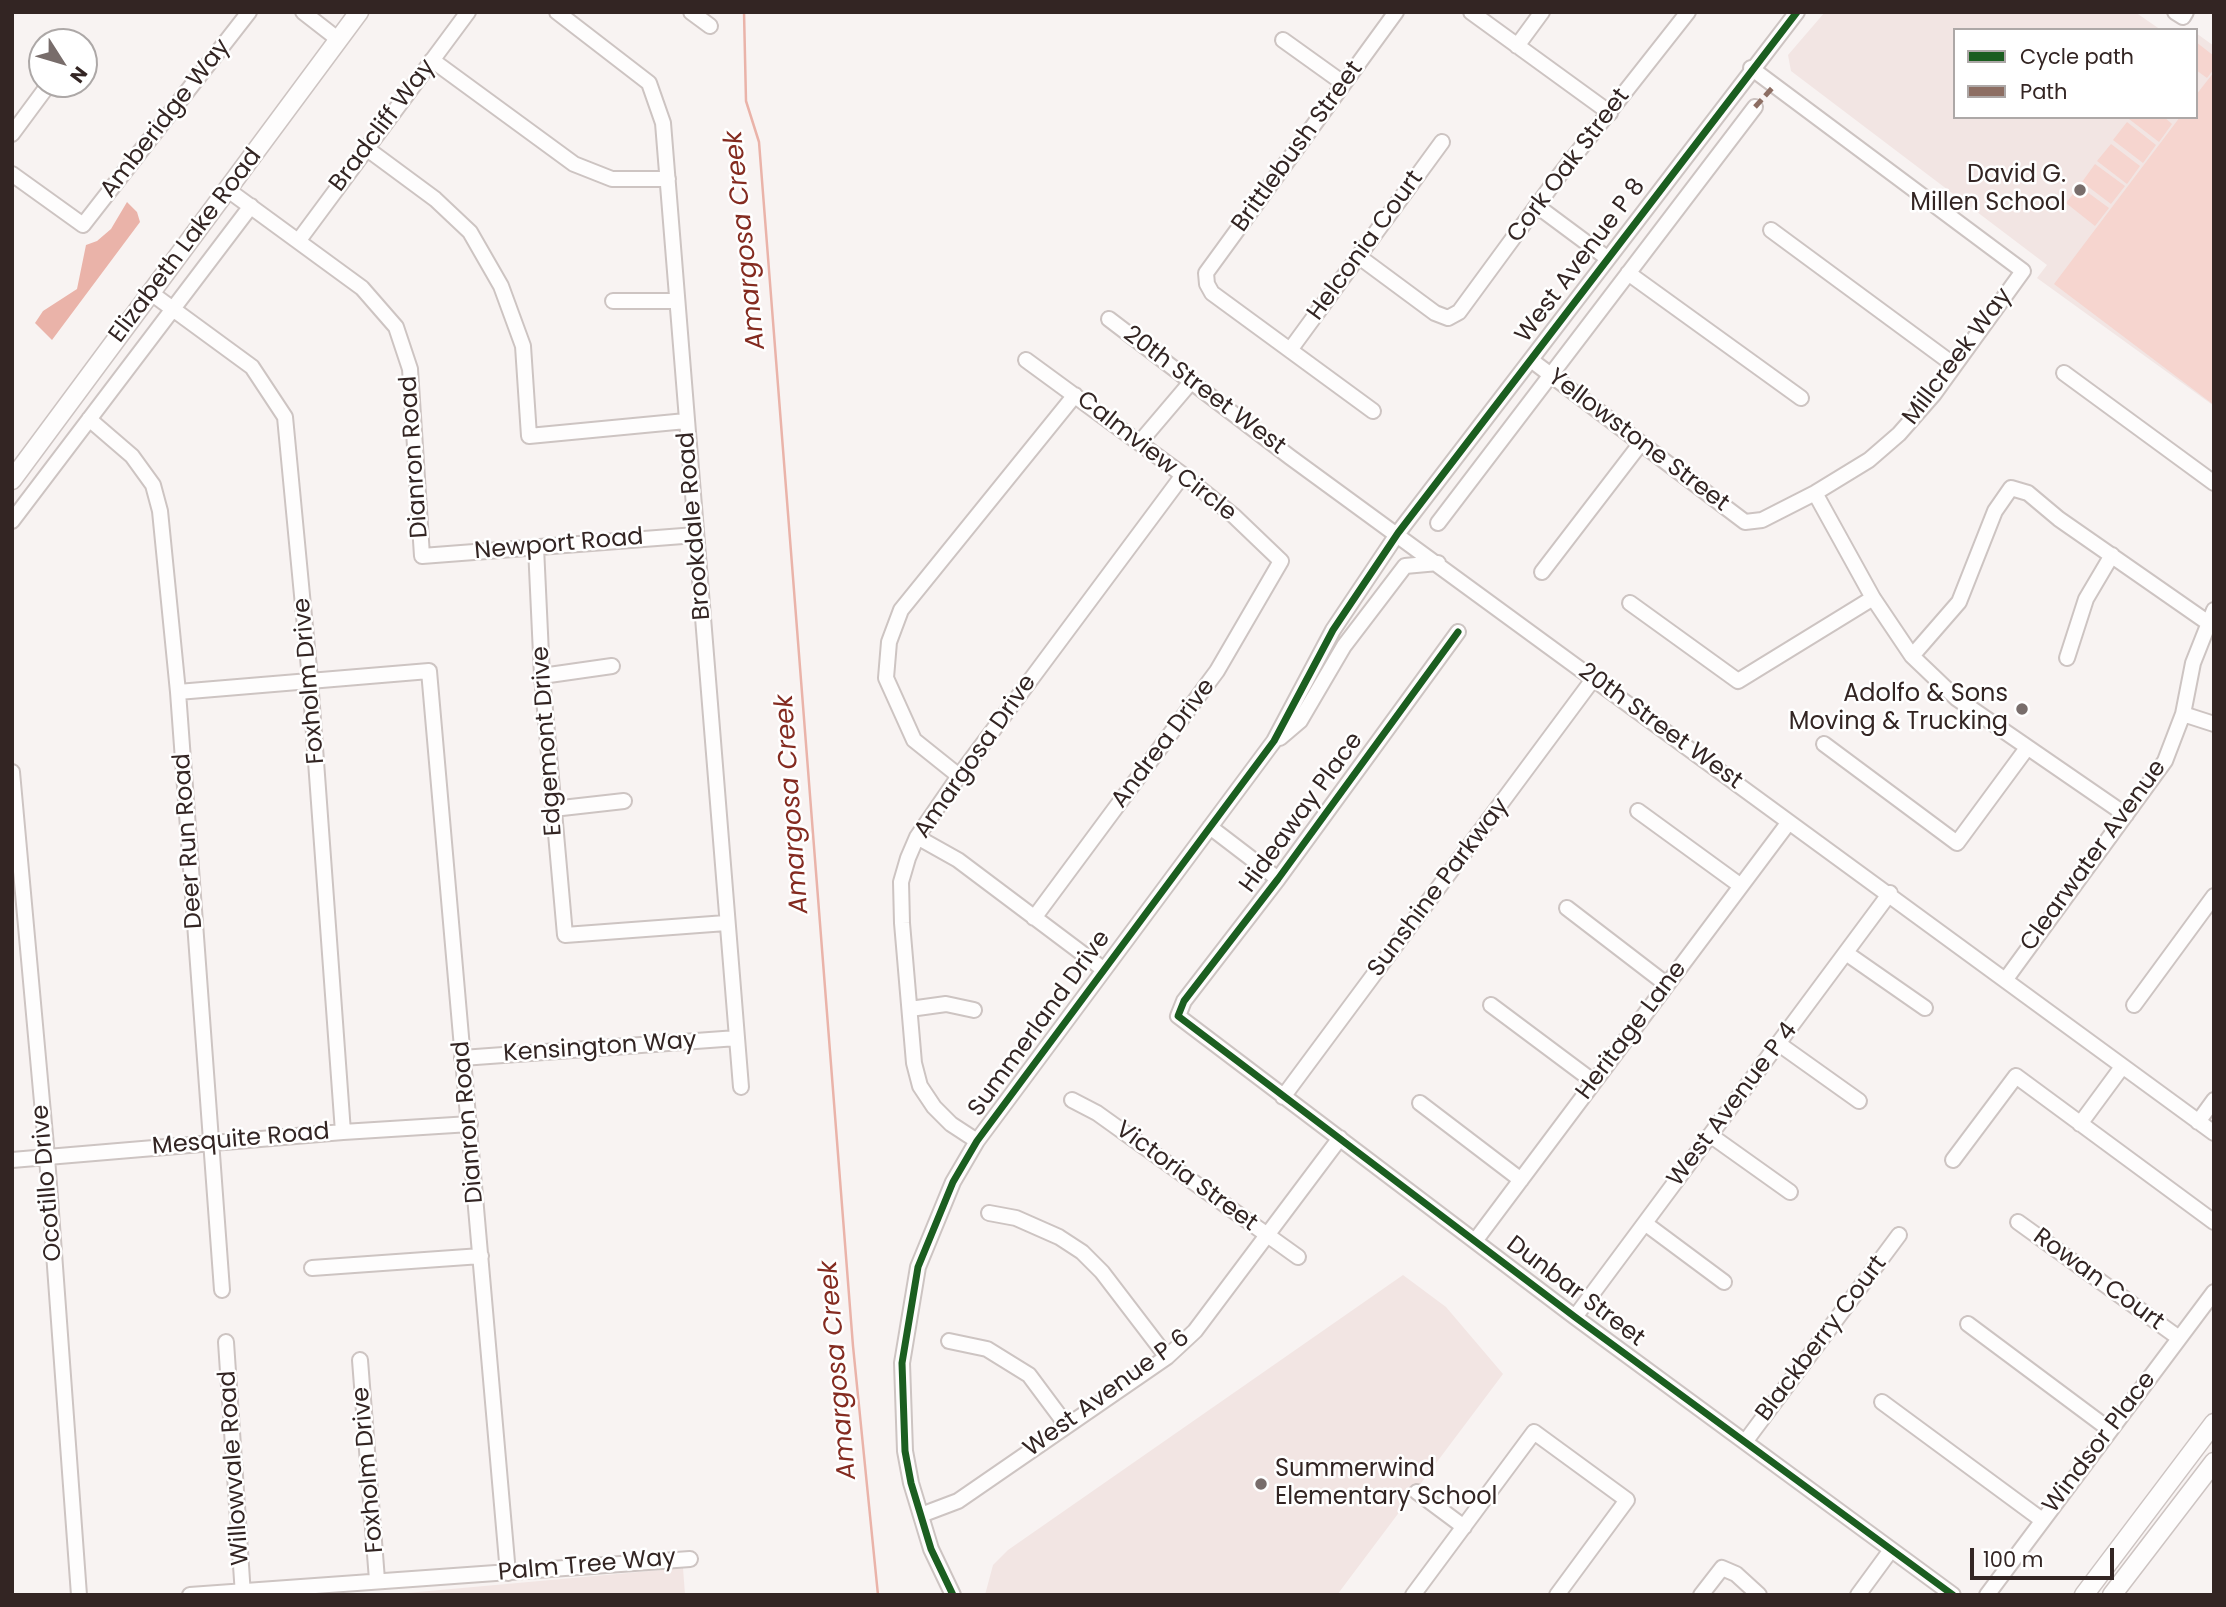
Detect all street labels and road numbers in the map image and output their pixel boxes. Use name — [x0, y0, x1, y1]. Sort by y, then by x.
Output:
street label: Amberidge Way — [95, 34, 237, 204]
street label: Bradcliff Way — [324, 54, 442, 198]
street label: Brittlebush Street — [1226, 56, 1370, 238]
street label: Cork Oak Street — [1502, 83, 1636, 249]
street label: Elizabeth Lake Road — [104, 143, 268, 349]
street label: Helconia Court — [1302, 165, 1430, 327]
street label: West Avenue P 8 — [1510, 173, 1652, 349]
street label: Millcreek Way — [1897, 283, 2019, 431]
street label: 20th Street West — [1117, 321, 1291, 461]
street label: Yellowstone Street — [1542, 364, 1734, 518]
street label: Dianron Road — [395, 375, 435, 539]
street label: Calmview Circle — [1071, 386, 1241, 528]
street label: Brookdale Road — [672, 431, 718, 621]
street label: Newport Road — [473, 523, 645, 567]
street label: Foxholm Drive — [288, 597, 332, 765]
street label: Edgemont Drive — [527, 645, 569, 837]
street label: 20th Street West — [1572, 658, 1748, 796]
street label: Amargosa Drive — [909, 670, 1043, 844]
street label: Andrea Drive — [1106, 674, 1222, 814]
street label: Hideaway Place — [1234, 727, 1370, 899]
street label: Deer Run Road — [168, 752, 210, 930]
street label: Clearwater Avenue — [2015, 755, 2173, 957]
street label: Sunshine Parkway — [1362, 793, 1516, 983]
street label: Summerland Drive — [963, 925, 1117, 1123]
street label: Heritage Lane — [1571, 956, 1693, 1106]
street label: West Avenue P 4 — [1662, 1017, 1804, 1193]
street label: Kensington Way — [502, 1027, 698, 1069]
street label: Dianron Road — [448, 1040, 490, 1204]
street label: Ocotillo Drive — [27, 1103, 69, 1263]
street label: Victoria Street — [1109, 1116, 1263, 1238]
street label: Mesquite Road — [151, 1118, 331, 1162]
street label: Rowan Court — [2027, 1223, 2169, 1337]
street label: Dunbar Street — [1500, 1231, 1650, 1353]
street label: Blackberry Court — [1750, 1251, 1894, 1427]
street label: West Avenue P 6 — [1018, 1324, 1196, 1464]
street label: Windsor Place — [2037, 1367, 2163, 1519]
street label: Willowvale Road — [214, 1370, 256, 1566]
street label: Foxholm Drive — [347, 1386, 391, 1554]
street label: Palm Tree Way — [497, 1544, 677, 1588]

